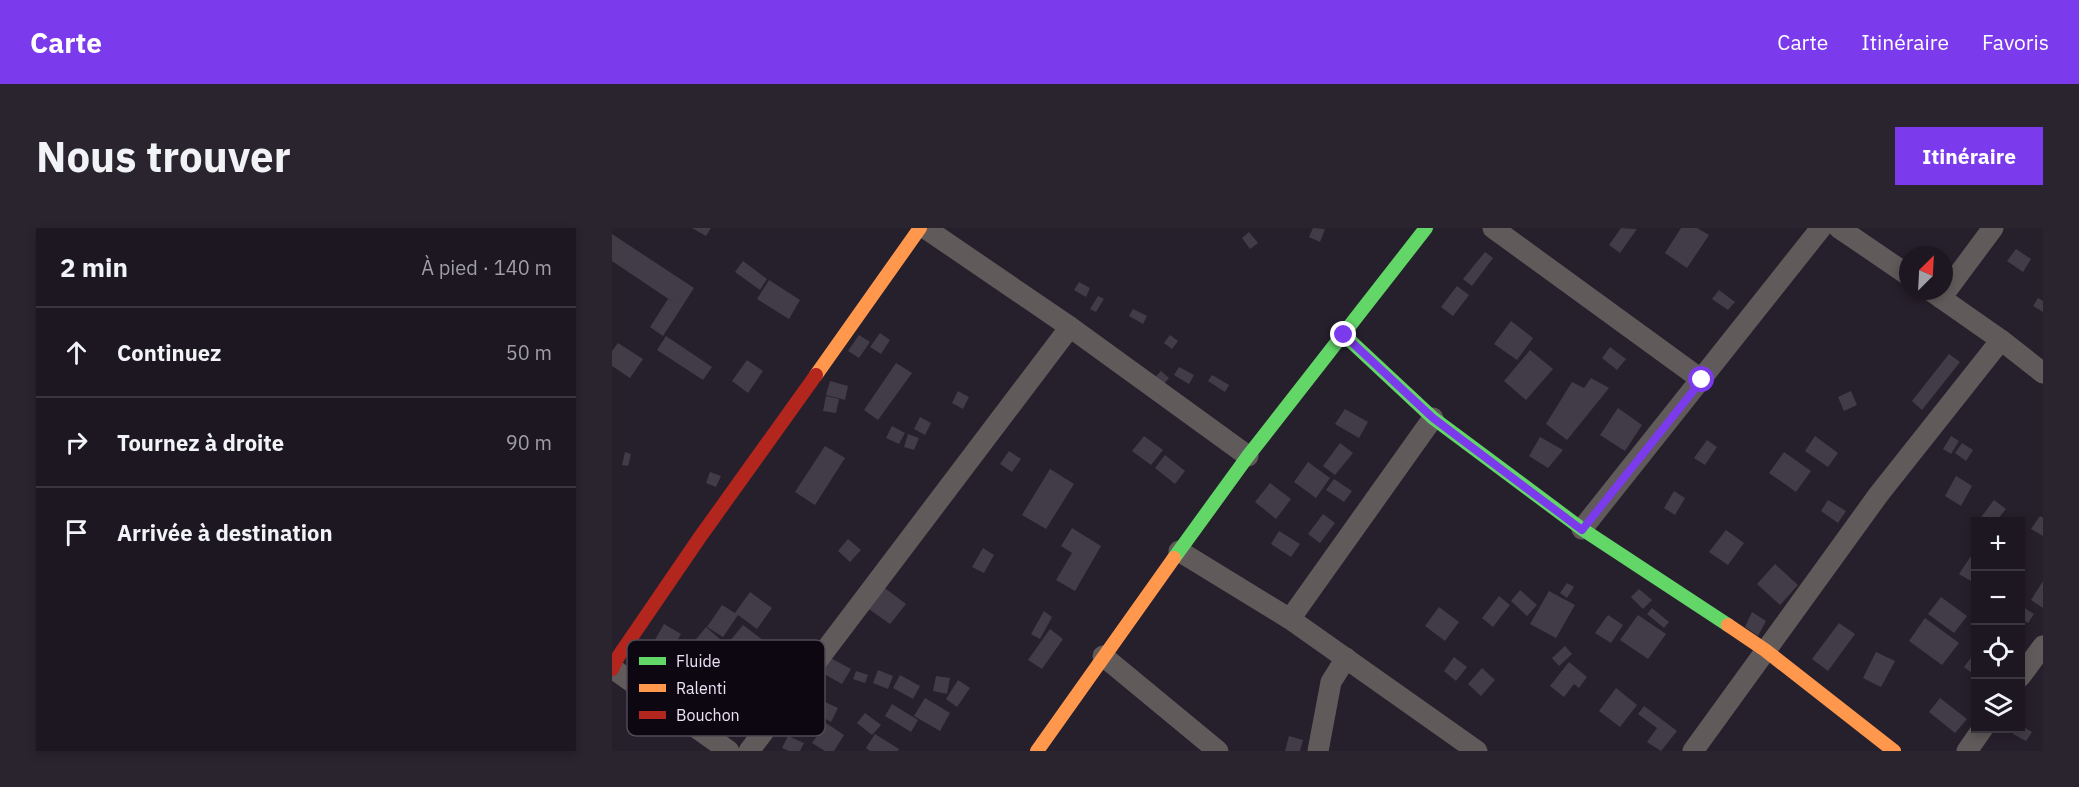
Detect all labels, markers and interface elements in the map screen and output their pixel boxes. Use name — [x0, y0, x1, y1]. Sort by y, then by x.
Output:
text: Carte — [30, 24, 102, 61]
text: Carte — [1777, 28, 1828, 56]
text: Itinéraire — [1861, 28, 1949, 56]
text: Favoris — [1982, 28, 2049, 56]
button: Itinéraire — [1895, 127, 2043, 185]
text: Nous trouver — [36, 129, 291, 184]
north arrow — [1899, 246, 1953, 300]
text: 2 min — [60, 250, 128, 284]
text: À pied · 140 m — [421, 254, 552, 281]
route end — [1330, 321, 1356, 347]
icon: ahead — [60, 336, 93, 369]
text: Continuez — [117, 338, 221, 367]
text: 50 m — [506, 339, 552, 366]
route start — [1688, 366, 1714, 392]
icon: right — [60, 426, 93, 459]
text: Tournez à droite — [117, 428, 284, 457]
text: 90 m — [506, 429, 552, 456]
icon: arrive — [60, 516, 93, 549]
map controls — [1971, 517, 2025, 733]
button: + — [1971, 517, 2025, 571]
text: Arrivée à destination — [117, 518, 333, 547]
button: − — [1971, 571, 2025, 625]
button: locate — [1971, 625, 2025, 679]
legend — [627, 640, 825, 736]
text: Fluide — [676, 651, 721, 671]
text: Ralenti — [676, 678, 726, 698]
button: layers — [1971, 679, 2025, 733]
text: Bouchon — [676, 705, 740, 725]

